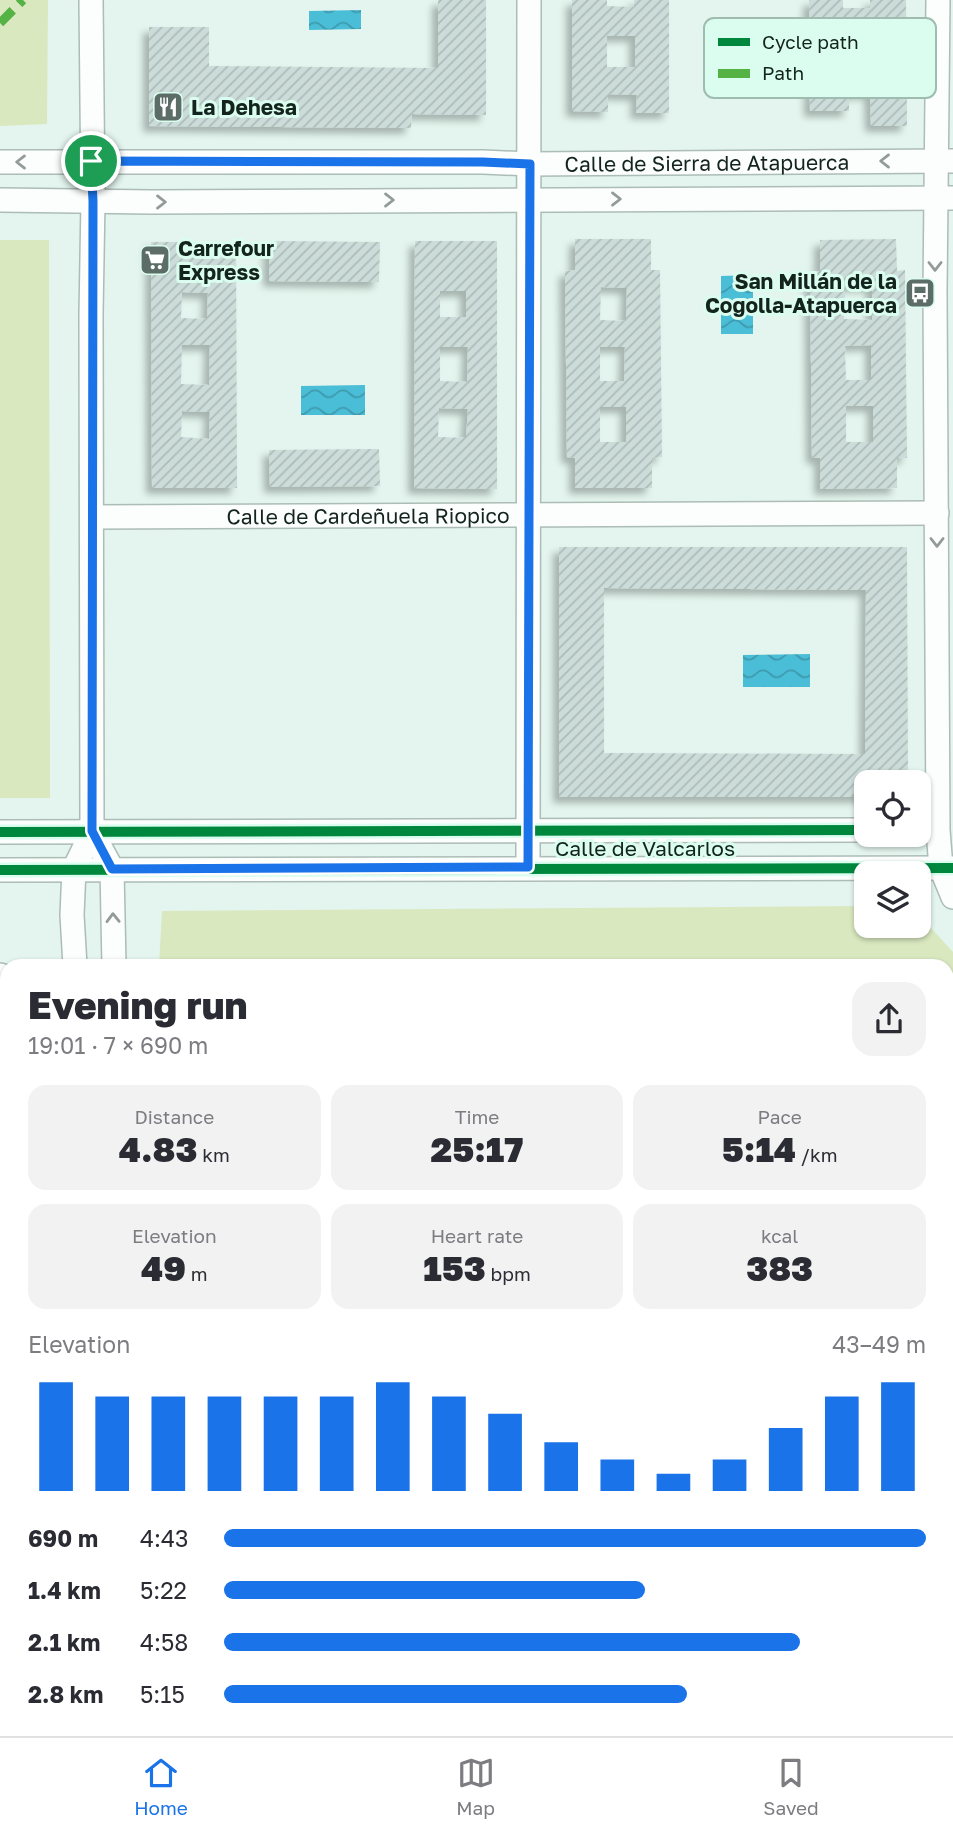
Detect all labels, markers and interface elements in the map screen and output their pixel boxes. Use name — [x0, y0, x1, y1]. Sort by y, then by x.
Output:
legend — [704, 18, 936, 98]
text: Cycle path — [762, 30, 859, 53]
text: Path — [762, 61, 804, 84]
restaurant icon: La Dehesa — [151, 90, 185, 124]
place label: La Dehesa — [191, 94, 297, 120]
pin — [61, 131, 121, 191]
icon: arrive — [72, 142, 110, 180]
street label: Calle de Sierra de Atapuerca — [564, 149, 849, 177]
one-way arrow — [879, 153, 890, 169]
one-way arrow — [15, 154, 26, 169]
one-way arrow — [612, 191, 622, 207]
one-way arrow — [384, 192, 395, 208]
one-way arrow — [157, 194, 167, 210]
place label: Carrefour Express — [178, 235, 274, 285]
supermarket icon: Carrefour Express — [138, 243, 172, 277]
one-way arrow — [928, 261, 943, 272]
place label: San Millán de la Cogolla-Atapuerca — [705, 268, 897, 318]
bus stop icon: San Millán de la Cogolla-Atapuerca — [903, 276, 937, 310]
street label: Calle de Cardeñuela Riopico — [226, 502, 510, 529]
one-way arrow — [929, 538, 945, 548]
map controls — [854, 770, 931, 938]
button: locate — [854, 770, 931, 847]
street label: Calle de Valcarlos — [555, 835, 735, 861]
button: layers — [854, 861, 931, 938]
one-way arrow — [105, 912, 120, 923]
text: Evening run — [28, 982, 247, 1027]
button: share — [852, 982, 926, 1056]
text: 19:01 · 7 × 690 m — [28, 1031, 208, 1059]
text: Distance — [134, 1105, 214, 1128]
text: Time — [455, 1105, 499, 1128]
text: Pace — [757, 1105, 802, 1128]
text: 4.83 — [119, 1128, 198, 1170]
text: 25:17 — [431, 1128, 523, 1170]
text: 5:14 — [722, 1128, 796, 1170]
text: km — [198, 1143, 230, 1166]
text: /km — [796, 1143, 838, 1166]
text: Elevation — [132, 1224, 217, 1247]
text: Heart rate — [431, 1224, 523, 1247]
text: kcal — [761, 1224, 798, 1247]
text: 49 — [141, 1247, 186, 1289]
text: 153 — [423, 1247, 486, 1289]
text: 383 — [746, 1247, 813, 1289]
text: m — [186, 1262, 208, 1285]
text: bpm — [486, 1262, 531, 1285]
text: Elevation — [28, 1330, 130, 1358]
text: 43–49 m — [832, 1330, 926, 1358]
text: 690 m — [28, 1524, 98, 1552]
text: 4:43 — [140, 1524, 188, 1552]
text: 1.4 km — [28, 1576, 101, 1604]
text: 5:22 — [140, 1576, 187, 1604]
text: 2.1 km — [28, 1628, 100, 1656]
text: 4:58 — [140, 1628, 188, 1656]
text: 2.8 km — [28, 1680, 103, 1708]
text: 5:15 — [140, 1680, 185, 1708]
tab: Home — [134, 1754, 188, 1819]
tab: Map — [456, 1754, 495, 1819]
tab: Saved — [763, 1754, 819, 1819]

